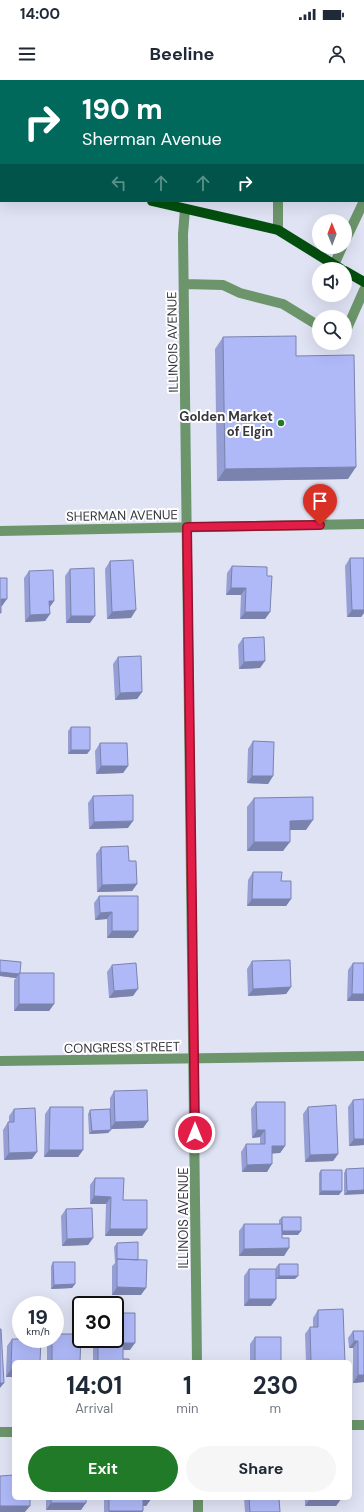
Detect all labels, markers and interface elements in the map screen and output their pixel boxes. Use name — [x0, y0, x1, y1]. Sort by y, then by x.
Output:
text: 14:00 — [20, 4, 60, 24]
text: Beeline — [150, 42, 214, 66]
icon: menu — [16, 43, 38, 65]
icon: person — [326, 43, 348, 65]
text: 190 m — [82, 91, 163, 128]
icon: right — [16, 96, 68, 148]
text: Sherman Avenue — [82, 127, 222, 151]
icon: left — [108, 172, 130, 194]
icon: ahead — [150, 172, 172, 194]
icon: ahead — [192, 172, 214, 194]
icon: right — [234, 172, 256, 194]
north arrow — [312, 214, 352, 254]
map controls — [312, 214, 352, 350]
button: sound — [312, 262, 352, 302]
street label: ILLINOIS AVENUE — [163, 291, 182, 393]
button: search — [312, 310, 352, 350]
place label: Golden Market of Elgin — [179, 408, 273, 440]
marker: Golden Market of Elgin — [276, 418, 286, 428]
pin — [303, 484, 337, 525]
icon: arrive — [309, 490, 331, 512]
street label: SHERMAN AVENUE — [66, 506, 178, 525]
street label: CONGRESS STREET — [64, 1038, 180, 1057]
position arrow — [174, 1112, 216, 1154]
street label: ILLINOIS AVENUE — [175, 1167, 192, 1269]
speed limit sign: 30 — [72, 1296, 124, 1348]
text: 19 — [28, 1304, 48, 1330]
text: km/h — [26, 1325, 50, 1338]
text: 14:01 — [66, 1370, 122, 1401]
text: 1 — [183, 1370, 192, 1401]
text: 230 — [253, 1370, 298, 1401]
text: Arrival — [75, 1400, 113, 1417]
text: min — [176, 1400, 199, 1417]
text: m — [269, 1400, 281, 1417]
button: Exit — [28, 1446, 178, 1492]
button: Share — [186, 1446, 336, 1492]

